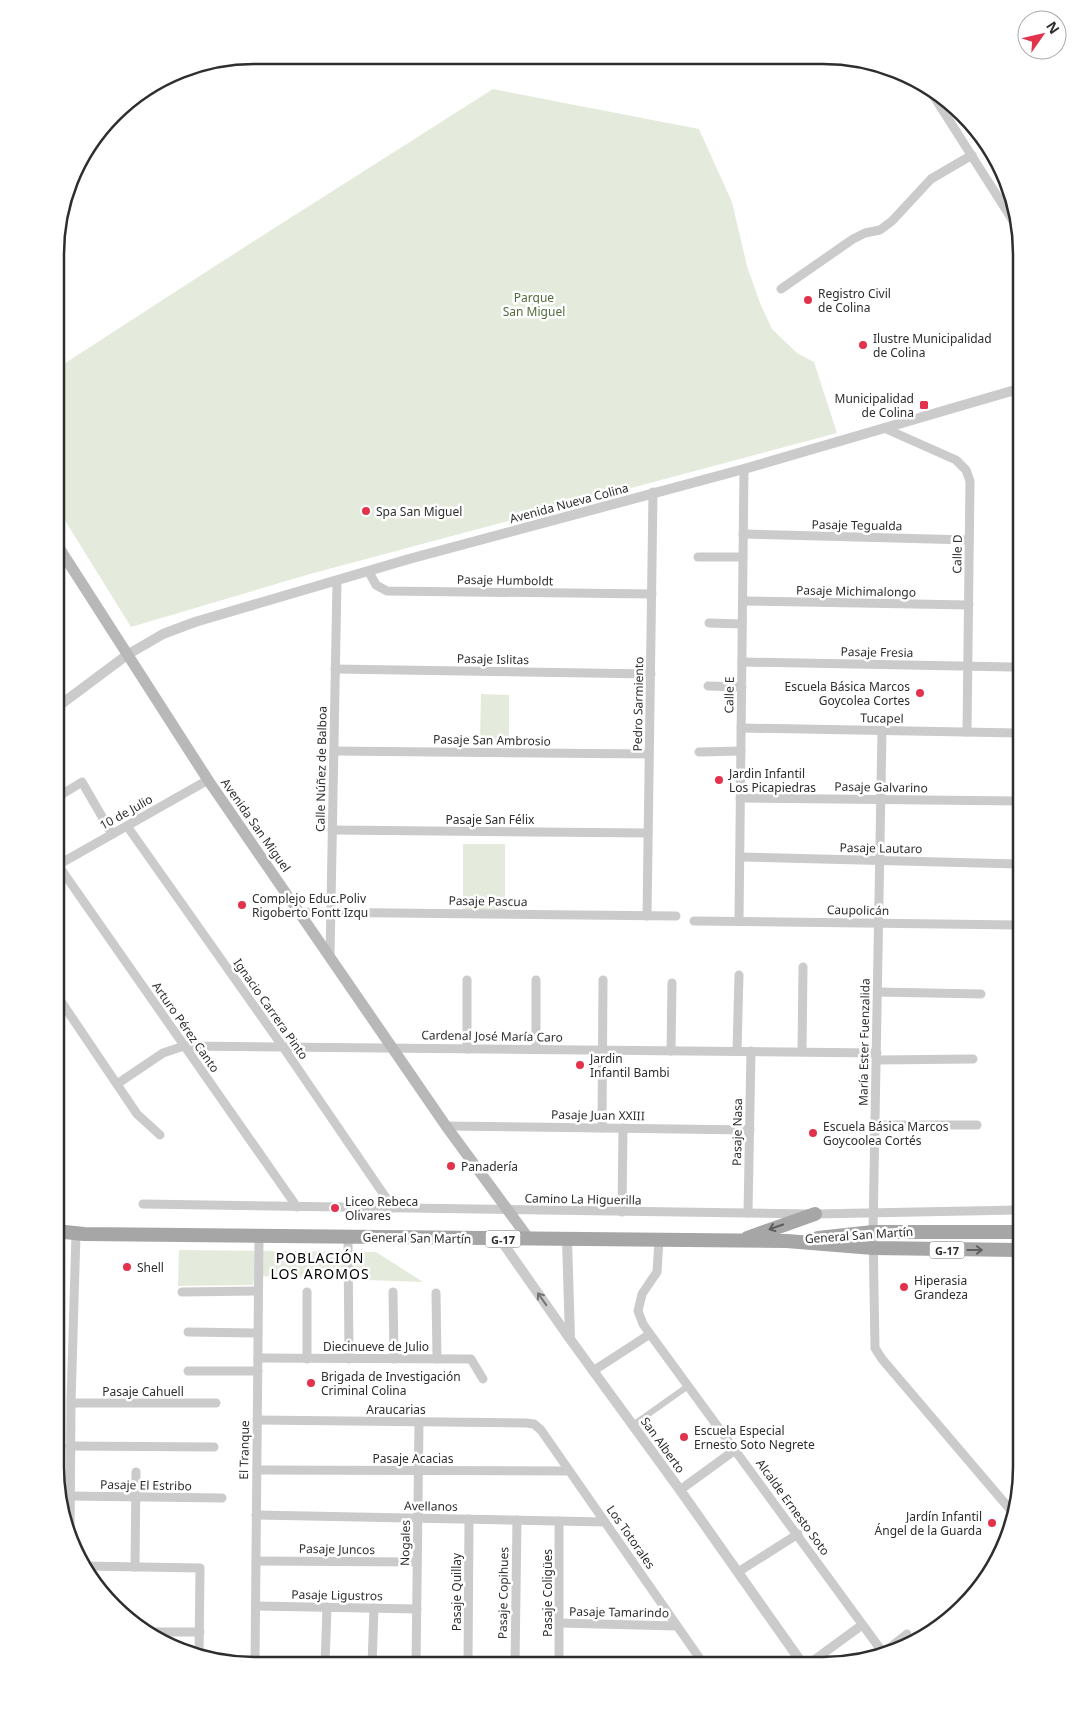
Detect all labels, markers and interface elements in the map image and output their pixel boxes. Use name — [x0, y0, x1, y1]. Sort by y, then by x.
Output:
north arrow — [1017, 10, 1067, 60]
text: N — [1042, 17, 1064, 37]
place label: Registro Civil de Colina — [818, 285, 891, 316]
park label: Parque San Miguel — [503, 289, 565, 320]
marker: Registro Civil de Colina — [802, 294, 814, 306]
place label: Ilustre Municipalidad de Colina — [873, 330, 992, 361]
marker: Ilustre Municipalidad de Colina — [857, 339, 869, 351]
place label: Municipalidad de Colina — [835, 390, 914, 421]
marker: Municipalidad de Colina — [918, 399, 930, 411]
street label: Avenida Nueva Colina — [508, 479, 630, 527]
place label: Spa San Miguel — [376, 503, 462, 520]
marker: Spa San Miguel — [360, 505, 372, 517]
street label: Pasaje Tegualda — [811, 516, 903, 534]
street label: Calle D — [948, 534, 966, 574]
street label: Pasaje Humboldt — [457, 571, 554, 589]
street label: Pasaje Michimalongo — [796, 581, 916, 601]
street label: Pasaje Fresia — [840, 643, 914, 661]
street label: Pasaje Islitas — [457, 650, 530, 668]
street label: Pedro Sarmiento — [629, 656, 647, 752]
street label: Calle E — [720, 676, 738, 714]
place label: Escuela Básica Marcos Goycolea Cortes — [785, 678, 910, 709]
marker: Escuela Básica Marcos Goycolea Cortes — [914, 687, 926, 699]
street label: Calle Núñez de Balboa — [311, 706, 331, 832]
street label: Tucapel — [860, 709, 904, 727]
street label: Pasaje San Ambrosio — [433, 730, 551, 750]
place label: Jardin Infantil Los Picapiedras — [728, 765, 816, 796]
marker: Jardin Infantil Los Picapiedras — [713, 774, 725, 786]
street label: Avenida San Miguel — [217, 775, 295, 875]
street label: Pasaje Galvarino — [834, 778, 928, 796]
street label: 10 de Julio — [96, 790, 156, 834]
street label: Pasaje San Félix — [446, 811, 535, 828]
street label: Pasaje Lautaro — [839, 839, 923, 857]
place label: Complejo Educ.Poliv Rigoberto Fontt Izqu — [252, 890, 368, 921]
street label: Pasaje Pascua — [448, 892, 528, 910]
marker: Complejo Educ.Poliv Rigoberto Fontt Izqu — [236, 899, 248, 911]
street label: Caupolicán — [827, 901, 889, 919]
street label: Ignacio Carrera Pinto — [230, 955, 312, 1063]
street label: Arturo Pérez Canto — [148, 978, 224, 1076]
street label: María Ester Fuenzalida — [854, 978, 874, 1106]
street label: Cardenal José María Caro — [421, 1026, 563, 1046]
place label: Jardin Infantil Bambi — [589, 1050, 670, 1081]
marker: Jardin Infantil Bambi — [574, 1059, 586, 1071]
street label: Pasaje Nasa — [728, 1098, 746, 1166]
street label: Pasaje Juan XXIII — [551, 1106, 645, 1124]
place label: Escuela Básica Marcos Goycoolea Cortés — [823, 1118, 949, 1149]
marker: Escuela Básica Marcos Goycoolea Cortés — [807, 1127, 819, 1139]
place label: Panadería — [461, 1158, 518, 1175]
marker: Panadería — [445, 1160, 457, 1172]
street label: Camino La Higuerilla — [524, 1189, 642, 1209]
place label: Liceo Rebeca Olivares — [345, 1193, 418, 1224]
marker: Liceo Rebeca Olivares — [329, 1202, 341, 1214]
one-way arrow — [769, 1223, 784, 1232]
street label: General San Martín — [804, 1223, 914, 1247]
street label: General San Martín — [363, 1229, 471, 1247]
road number: G-17 — [486, 1230, 520, 1248]
road number: G-17 — [930, 1242, 964, 1258]
one-way arrow — [966, 1245, 982, 1255]
district label: POBLACIÓN LOS AROMOS — [270, 1248, 370, 1283]
place label: Shell — [137, 1259, 164, 1276]
marker: Shell — [121, 1261, 133, 1273]
place label: Hiperasia Grandeza — [914, 1272, 968, 1303]
marker: Hiperasia Grandeza — [898, 1281, 910, 1293]
one-way arrow — [537, 1292, 547, 1306]
street label: Diecinueve de Julio — [323, 1338, 429, 1355]
place label: Brigada de Investigación Criminal Colina — [321, 1368, 461, 1399]
marker: Brigada de Investigación Criminal Colina — [305, 1377, 317, 1389]
street label: Pasaje Cahuell — [102, 1383, 184, 1400]
street label: Araucarias — [366, 1401, 426, 1418]
street label: San Alberto — [637, 1414, 689, 1476]
street label: El Tranque — [235, 1420, 253, 1480]
place label: Escuela Especial Ernesto Soto Negrete — [694, 1422, 815, 1453]
marker: Escuela Especial Ernesto Soto Negrete — [678, 1431, 690, 1443]
street label: Pasaje Acacias — [373, 1450, 454, 1467]
street label: Alcalde Ernesto Soto — [752, 1455, 834, 1559]
street label: Pasaje El Estribo — [100, 1476, 192, 1494]
street label: Avellanos — [404, 1497, 458, 1515]
street label: Los Totorales — [603, 1502, 659, 1572]
place label: Jardín Infantil Ángel de la Guarda — [875, 1508, 982, 1539]
marker: Jardín Infantil Ángel de la Guarda — [986, 1517, 998, 1529]
street label: Nogales — [396, 1520, 414, 1566]
street label: Pasaje Juncos — [299, 1540, 376, 1558]
street label: Pasaje Copihues — [494, 1547, 512, 1639]
street label: Pasaje Coligües — [539, 1549, 556, 1637]
street label: Pasaje Quillay — [448, 1552, 465, 1631]
street label: Pasaje Ligustros — [291, 1586, 383, 1604]
street label: Pasaje Tamarindo — [569, 1603, 669, 1621]

